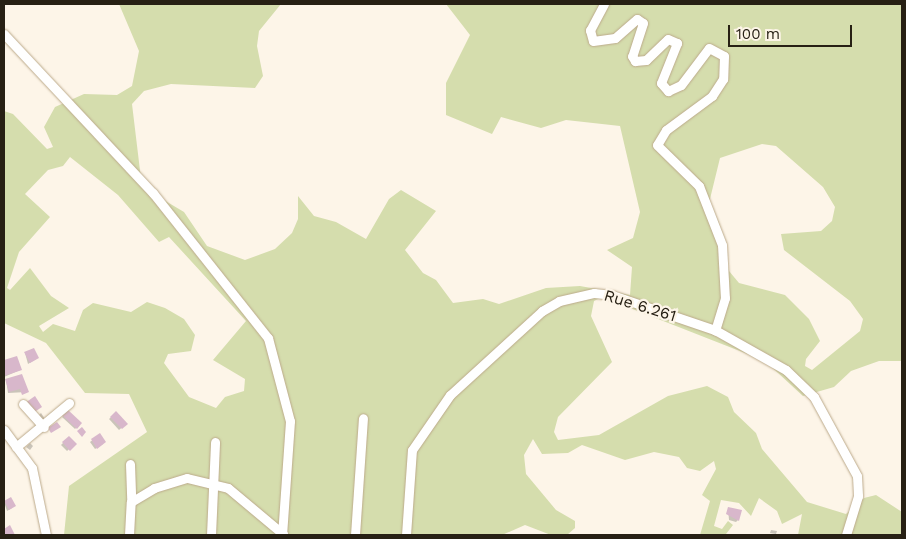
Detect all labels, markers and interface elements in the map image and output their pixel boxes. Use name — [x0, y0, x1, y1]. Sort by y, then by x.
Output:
scale bar — [731, 15, 855, 47]
text: 100 m — [736, 25, 780, 43]
street label: Rue 6.261 — [602, 286, 678, 326]

